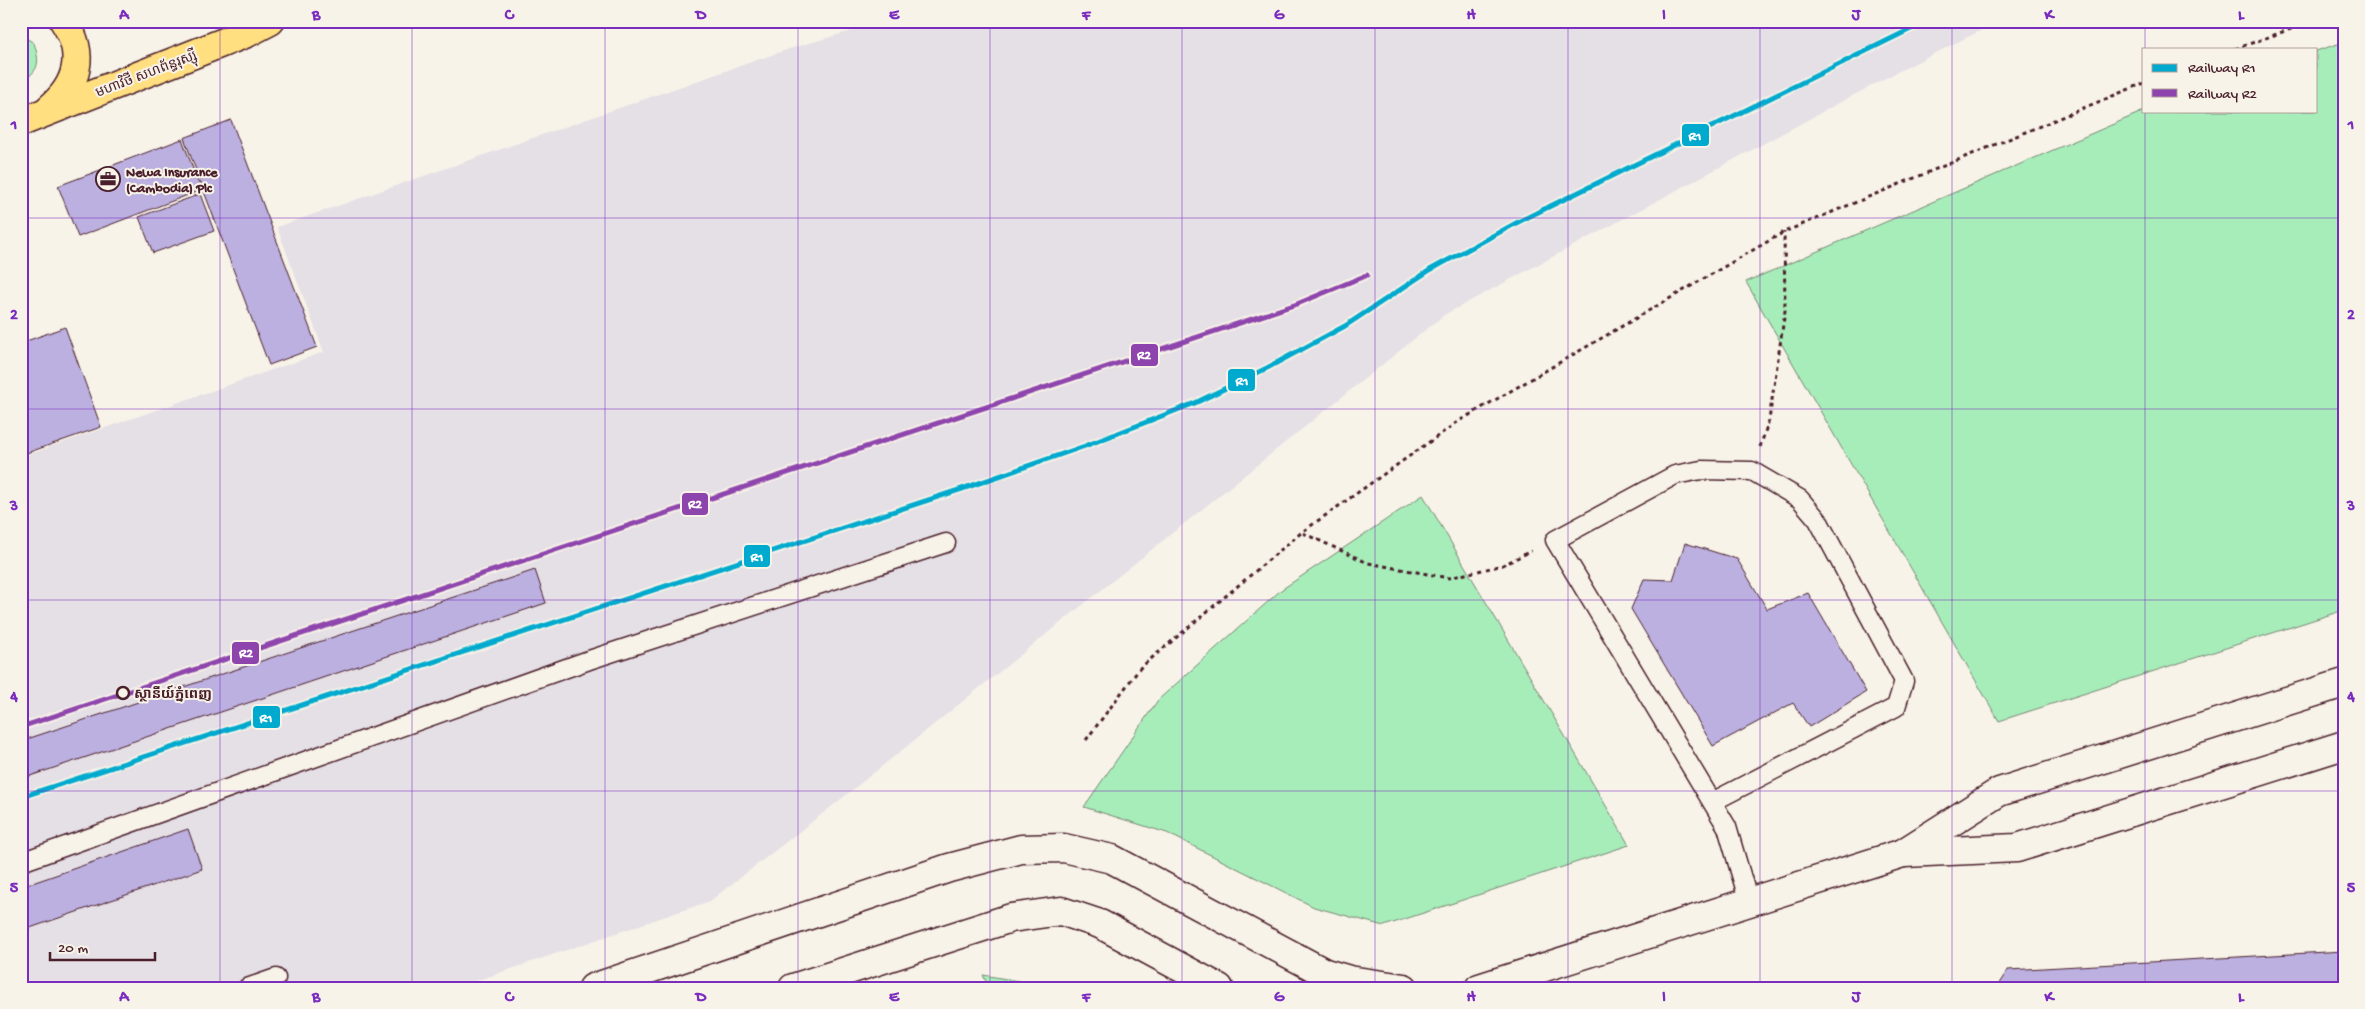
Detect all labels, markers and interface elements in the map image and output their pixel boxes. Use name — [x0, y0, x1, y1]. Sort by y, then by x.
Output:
text: A — [118, 7, 130, 26]
text: B — [311, 7, 321, 26]
text: C — [504, 7, 515, 26]
text: D — [694, 7, 707, 26]
text: E — [889, 7, 900, 26]
text: F — [1081, 7, 1092, 26]
text: G — [1274, 7, 1285, 26]
text: H — [1466, 7, 1476, 26]
text: I — [1662, 7, 1666, 26]
text: J — [1851, 7, 1862, 26]
text: K — [2044, 7, 2056, 26]
text: L — [2238, 7, 2245, 26]
street label: មហាវិថី សហព័ន្ធរុស្ស៊ី — [93, 46, 200, 103]
legend — [2142, 48, 2318, 112]
text: Railway R1 — [2188, 60, 2256, 78]
text: Railway R2 — [2188, 86, 2257, 104]
text: 1 — [10, 117, 17, 136]
text: 1 — [2347, 117, 2354, 136]
line badge: R1 — [1681, 123, 1710, 147]
text: R1 — [1688, 129, 1702, 146]
place label: Newa Insurance (Cambodia) Plc — [126, 165, 218, 198]
office icon: Newa Insurance (Cambodia) Plc — [95, 166, 121, 192]
text: 2 — [10, 307, 18, 326]
text: 2 — [2347, 307, 2355, 326]
line badge: R2 — [1130, 343, 1159, 367]
text: R2 — [1136, 348, 1151, 365]
line badge: R1 — [1227, 368, 1256, 392]
text: R1 — [1235, 374, 1249, 391]
line badge: R2 — [681, 492, 709, 516]
text: R2 — [687, 497, 702, 514]
text: 3 — [9, 498, 18, 517]
text: 3 — [2346, 498, 2355, 517]
line badge: R1 — [743, 544, 771, 568]
text: R1 — [750, 550, 764, 567]
line badge: R2 — [231, 641, 260, 665]
text: R2 — [238, 646, 253, 663]
place label: ស្ថានីយ៍ភ្នំពេញ — [134, 685, 212, 704]
marker: ស្ថានីយ៍ភ្នំពេញ — [116, 686, 130, 700]
text: 4 — [9, 689, 18, 708]
text: 4 — [2346, 689, 2355, 708]
line badge: R1 — [252, 705, 281, 729]
text: R1 — [259, 711, 273, 728]
text: 5 — [10, 880, 19, 899]
text: 5 — [2347, 880, 2356, 899]
scale bar — [50, 929, 155, 961]
text: 20 m — [58, 940, 88, 958]
text: A — [118, 989, 130, 1008]
text: B — [311, 989, 321, 1008]
text: C — [504, 989, 515, 1008]
text: D — [694, 989, 707, 1008]
text: E — [889, 989, 900, 1008]
text: F — [1081, 989, 1092, 1008]
text: G — [1274, 989, 1285, 1008]
text: H — [1466, 989, 1476, 1008]
text: I — [1662, 989, 1666, 1008]
text: J — [1851, 989, 1862, 1008]
text: K — [2044, 989, 2056, 1008]
text: L — [2238, 989, 2245, 1008]

